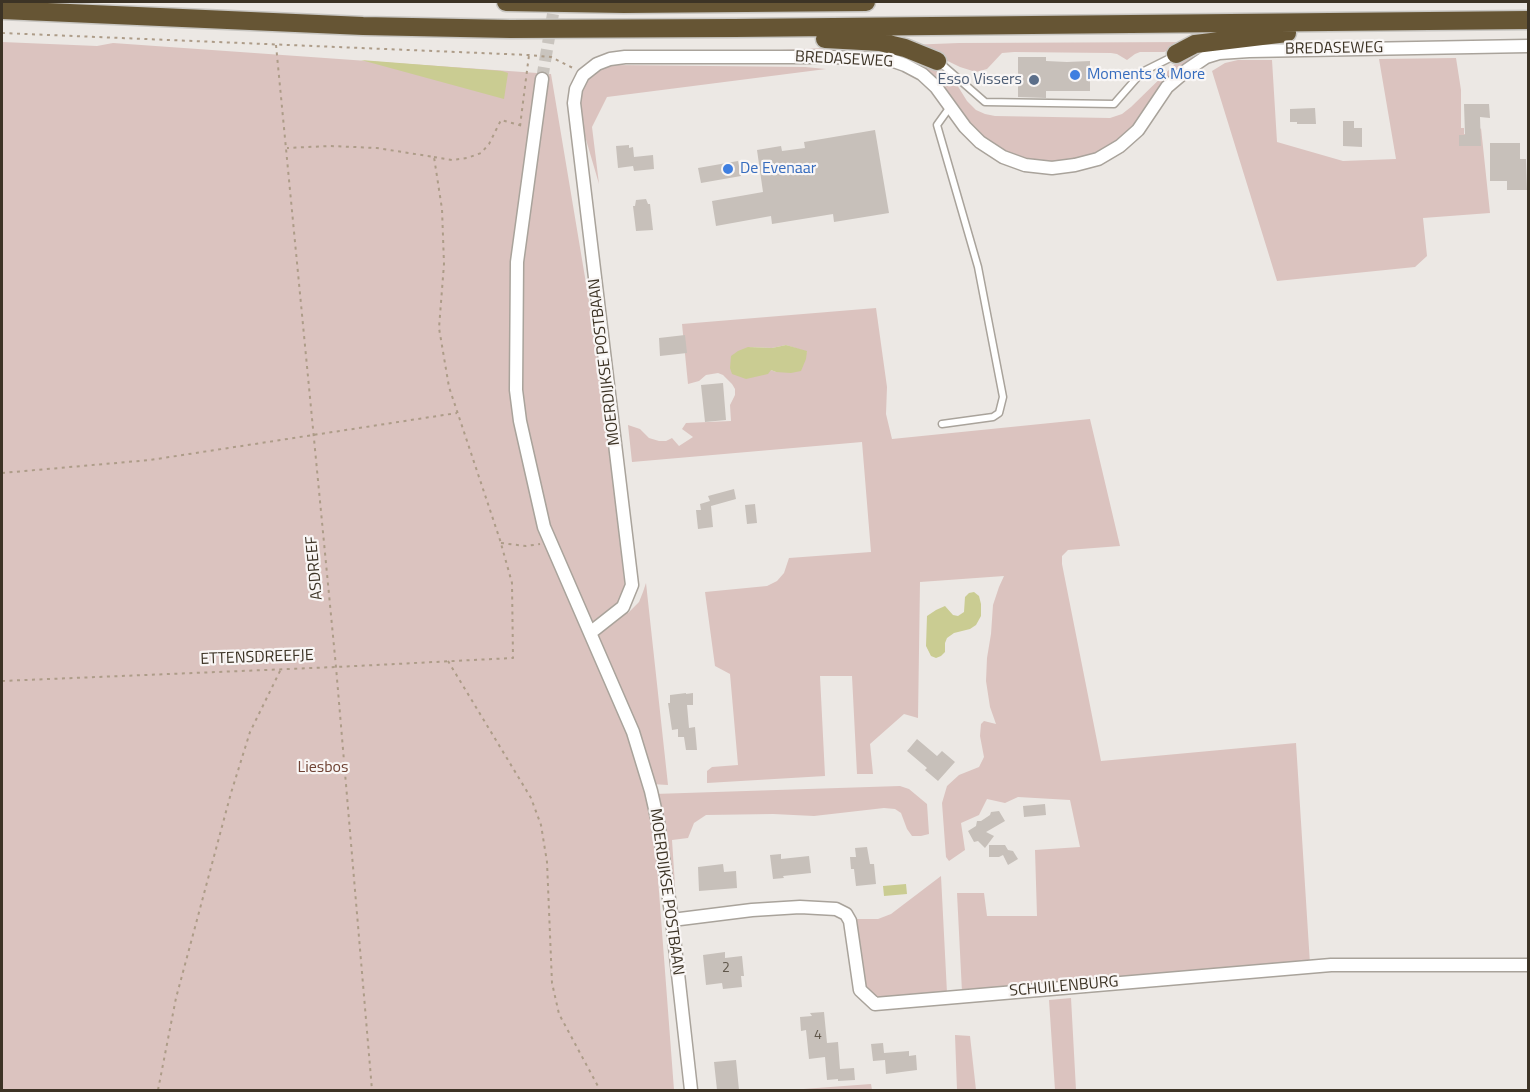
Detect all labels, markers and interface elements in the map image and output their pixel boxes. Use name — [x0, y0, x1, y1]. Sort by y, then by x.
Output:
street label: BREDASEWEG — [1285, 39, 1383, 59]
street label: BREDASEWEG — [794, 48, 894, 72]
place label: Moments & More — [1087, 65, 1205, 85]
marker: Moments & More — [1068, 68, 1082, 82]
place label: Esso Vissers — [938, 70, 1022, 90]
marker: Esso Vissers — [1027, 73, 1041, 87]
place label: De Evenaar — [740, 159, 816, 179]
marker: De Evenaar — [721, 162, 735, 176]
street label: MOERDIJKSE POSTBAAN — [585, 277, 625, 447]
street label: ASDREEF — [303, 535, 327, 601]
street label: ETTENSDREEFJE — [200, 646, 314, 670]
park label: Liesbos — [298, 758, 348, 778]
street label: MOERDIJKSE POSTBAAN — [645, 807, 687, 977]
house number: 2 — [722, 961, 730, 977]
street label: SCHUILENBURG — [1009, 973, 1119, 1001]
house number: 4 — [814, 1028, 822, 1044]

